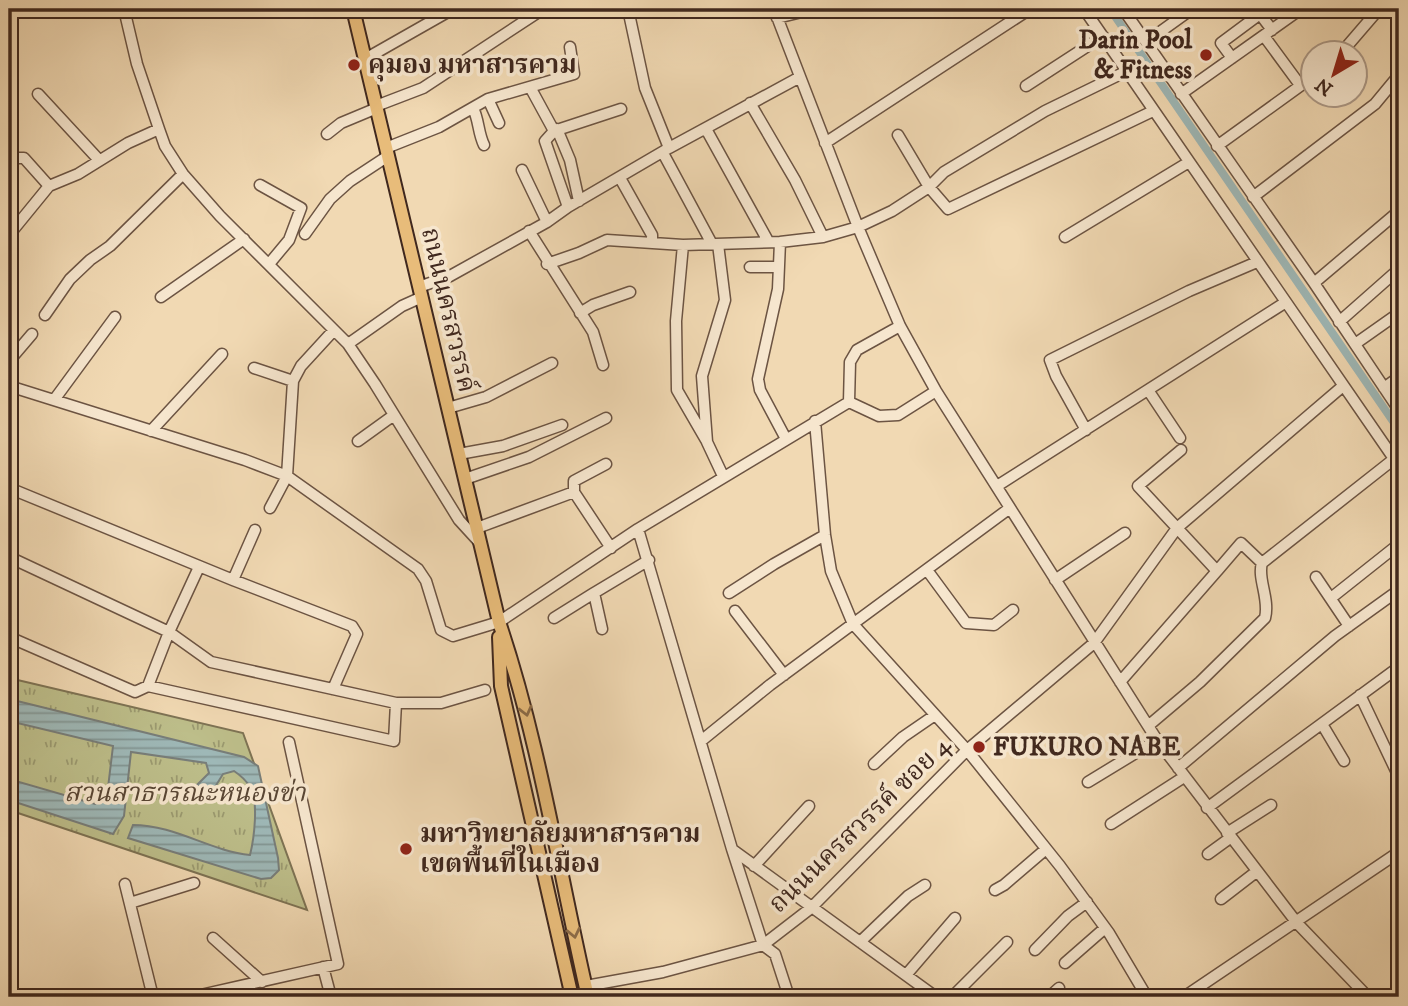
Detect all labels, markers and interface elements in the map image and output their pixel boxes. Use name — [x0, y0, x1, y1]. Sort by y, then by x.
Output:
place label: Darin Pool & Fitness — [1078, 24, 1193, 87]
north arrow — [1300, 38, 1370, 108]
marker: Darin Pool & Fitness — [1198, 47, 1214, 63]
place label: คุมอง มหาสารคาม — [368, 49, 577, 82]
marker: คุมอง มหาสารคาม — [346, 57, 362, 73]
text: N — [1311, 72, 1338, 100]
street label: ถนนนครสวรรค์ — [413, 224, 484, 396]
one-way arrow — [518, 705, 532, 717]
street label: ถนนนครสวรรค์ ซอย 4 — [761, 728, 959, 921]
place label: FUKURO NABE — [993, 731, 1180, 764]
marker: FUKURO NABE — [971, 739, 987, 755]
park label: สวนสาธารณะหนองข่า — [64, 777, 307, 810]
place label: มหาวิทยาลัยมหาสารคาม เขตพื้นที่ในเมือง — [420, 818, 700, 881]
marker: มหาวิทยาลัยมหาสารคาม เขตพื้นที่ในเมือง — [398, 841, 414, 857]
one-way arrow — [566, 927, 581, 939]

